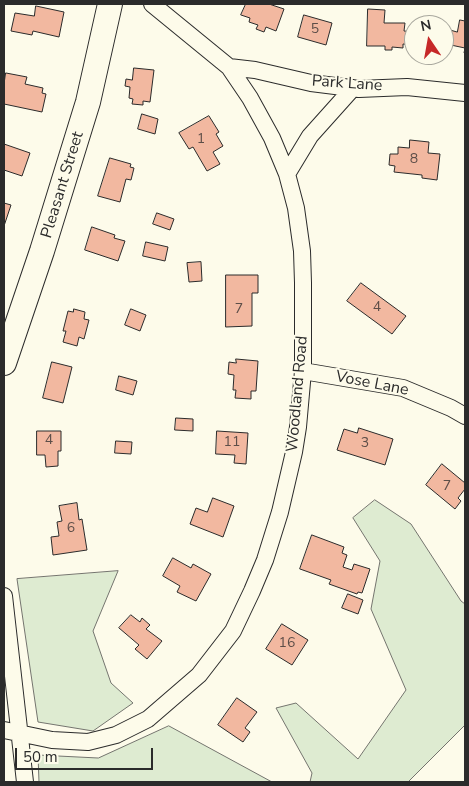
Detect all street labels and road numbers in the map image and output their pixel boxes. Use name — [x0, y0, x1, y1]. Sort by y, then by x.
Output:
street label: Park Lane — [311, 72, 383, 96]
street label: Pleasant Street — [38, 129, 88, 241]
street label: Woodland Road — [283, 335, 313, 453]
street label: Vose Lane — [334, 368, 410, 400]

